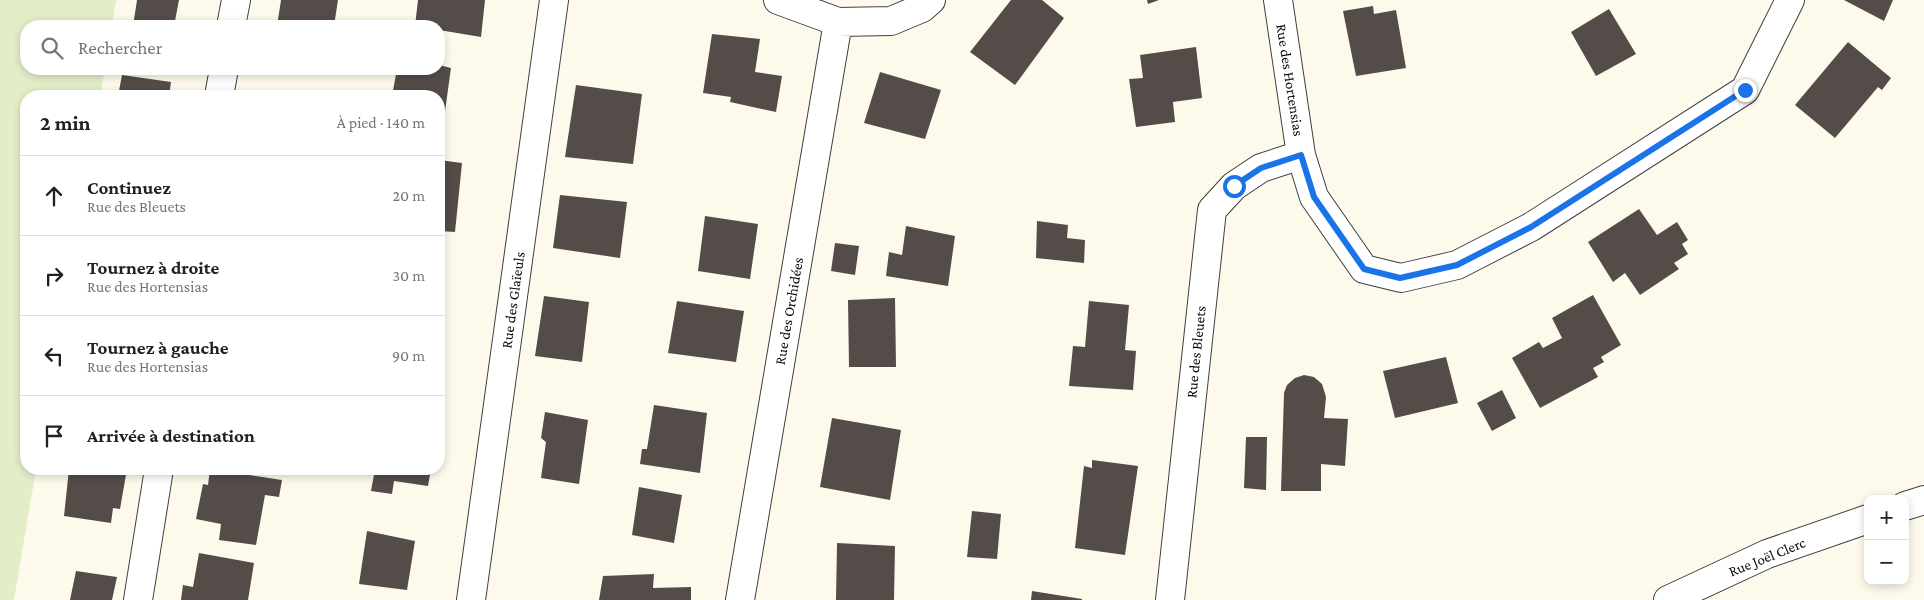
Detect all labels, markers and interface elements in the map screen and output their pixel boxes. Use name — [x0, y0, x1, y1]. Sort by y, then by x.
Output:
search box — [20, 20, 445, 75]
street label: Rue des Hortensias — [1273, 23, 1307, 137]
icon: search — [38, 34, 66, 62]
text: Rechercher — [78, 37, 162, 58]
route end — [1734, 79, 1757, 102]
text: 2 min — [40, 111, 91, 135]
text: À pied · 140 m — [337, 114, 425, 131]
route start — [1223, 175, 1246, 198]
text: Continuez — [87, 177, 171, 198]
icon: ahead — [40, 182, 68, 210]
text: 20 m — [392, 187, 425, 204]
text: Rue des Bleuets — [87, 198, 186, 215]
street label: Rue des Glaïeuls — [498, 251, 528, 349]
street label: Rue des Orchidées — [772, 256, 806, 366]
text: Tournez à droite — [87, 257, 219, 278]
icon: right — [40, 262, 68, 290]
text: 30 m — [393, 267, 425, 284]
text: Rue des Hortensias — [87, 278, 208, 295]
street label: Rue des Bleuets — [1183, 305, 1209, 399]
text: Tournez à gauche — [87, 337, 229, 358]
icon: left — [40, 342, 68, 370]
text: 90 m — [392, 347, 425, 364]
text: Rue des Hortensias — [87, 358, 208, 375]
icon: arrive — [40, 422, 68, 450]
text: Arrivée à destination — [87, 425, 255, 446]
map controls — [1864, 495, 1909, 585]
button: + — [1864, 495, 1909, 540]
street label: Rue Joël Clerc — [1726, 534, 1809, 581]
button: − — [1864, 540, 1909, 585]

